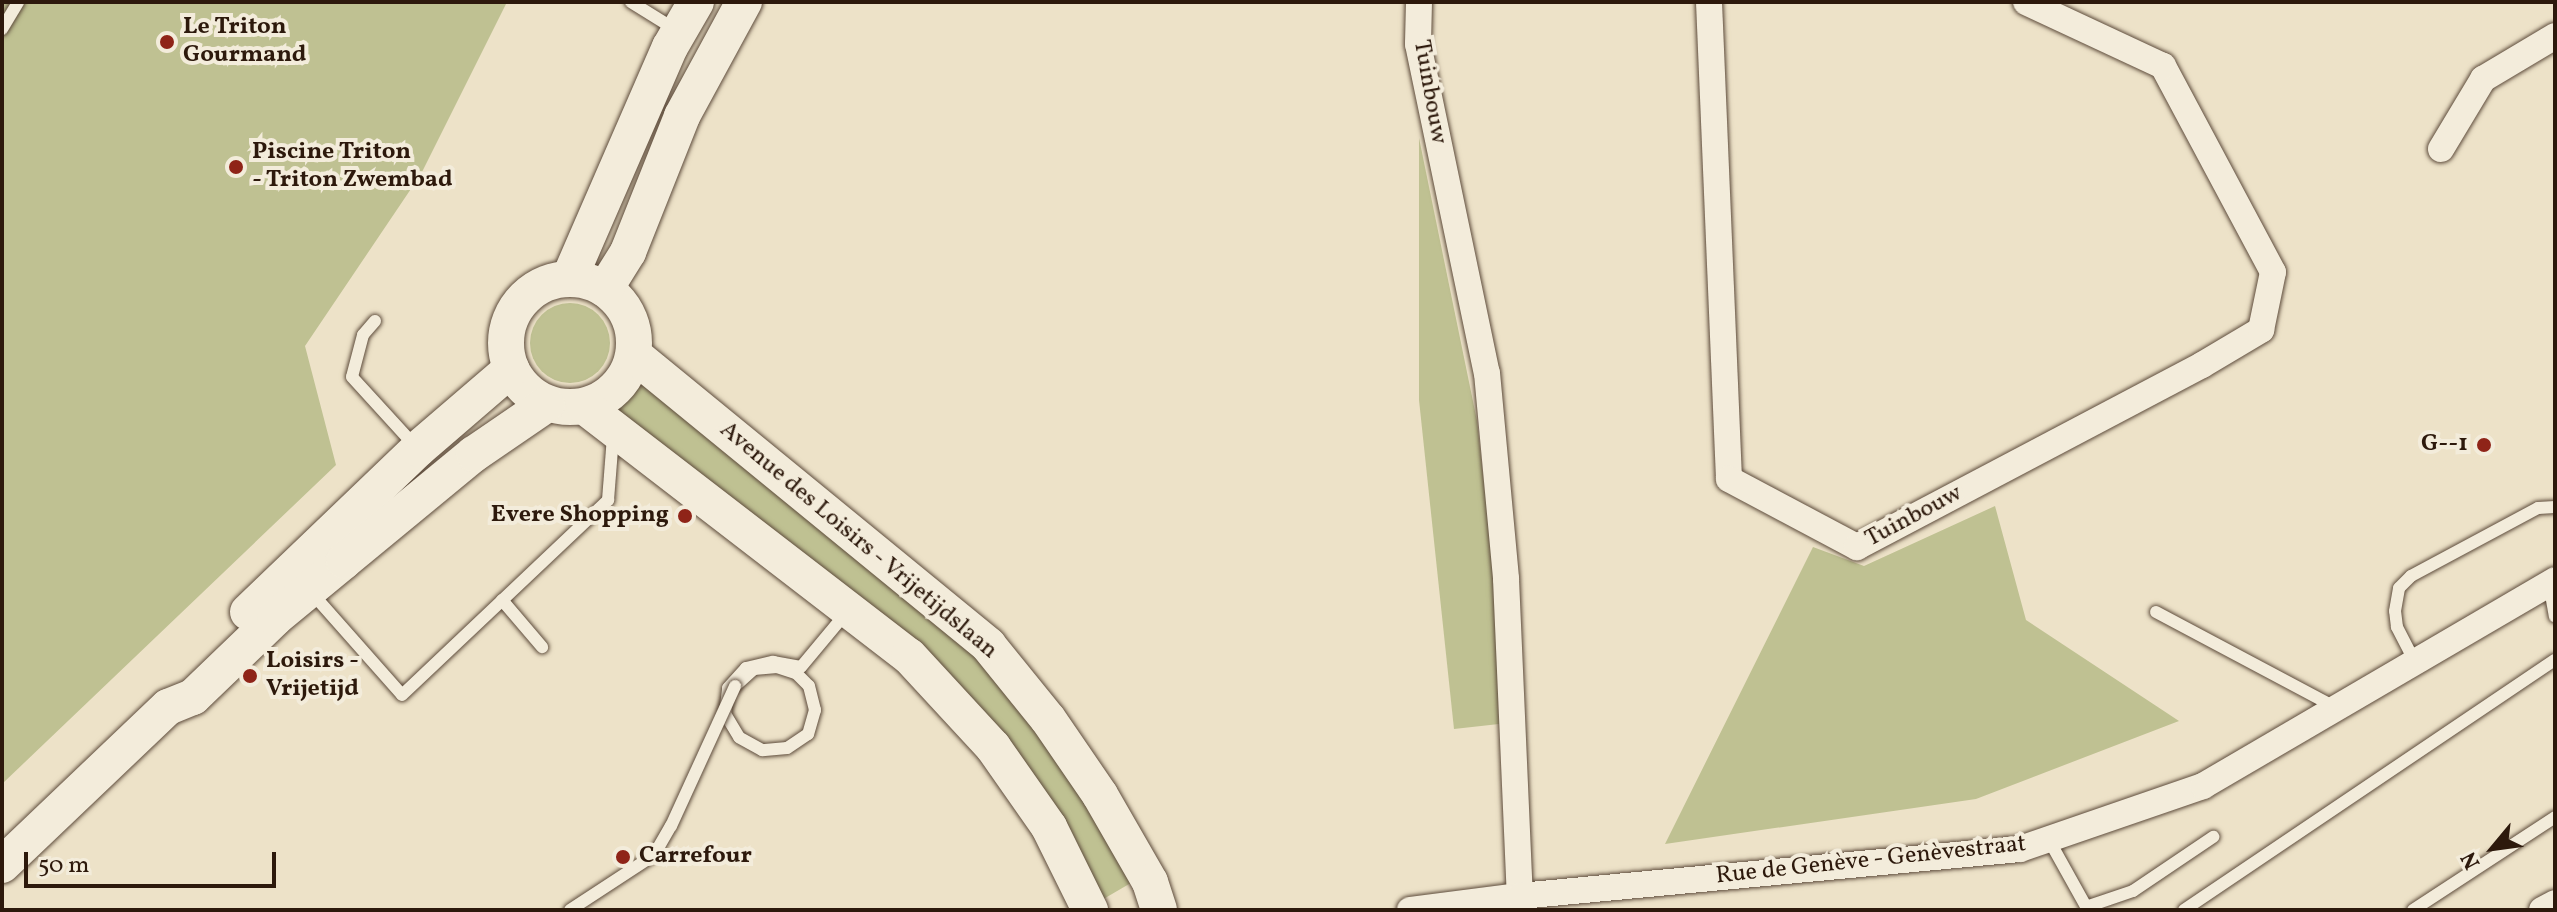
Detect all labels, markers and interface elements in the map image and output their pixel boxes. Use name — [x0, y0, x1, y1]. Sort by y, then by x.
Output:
place label: Le Triton Gourmand — [183, 14, 306, 70]
marker: Le Triton Gourmand — [158, 33, 176, 51]
street label: Tuinbouw — [1406, 38, 1452, 146]
place label: Piscine Triton - Triton Zwembad — [252, 139, 454, 195]
marker: Piscine Triton - Triton Zwembad — [227, 158, 245, 176]
street label: Avenue des Loisirs - Vrijetijdslaan — [713, 416, 1003, 666]
place label: G--1 — [2421, 431, 2468, 459]
marker: G--1 — [2475, 436, 2493, 454]
street label: Tuinbouw — [1861, 480, 1967, 554]
place label: Evere Shopping — [491, 502, 669, 530]
marker: Evere Shopping — [676, 507, 694, 525]
place label: Loisirs - Vrijetijd — [266, 648, 359, 704]
marker: Loisirs - Vrijetijd — [241, 667, 259, 685]
north arrow — [2453, 808, 2533, 888]
street label: Rue de Genève - Genèvestraat — [1714, 830, 2028, 892]
scale bar — [28, 836, 280, 886]
place label: Carrefour — [639, 843, 752, 871]
text: N — [2454, 845, 2489, 874]
marker: Carrefour — [614, 848, 632, 866]
text: 50 m — [38, 849, 90, 883]

